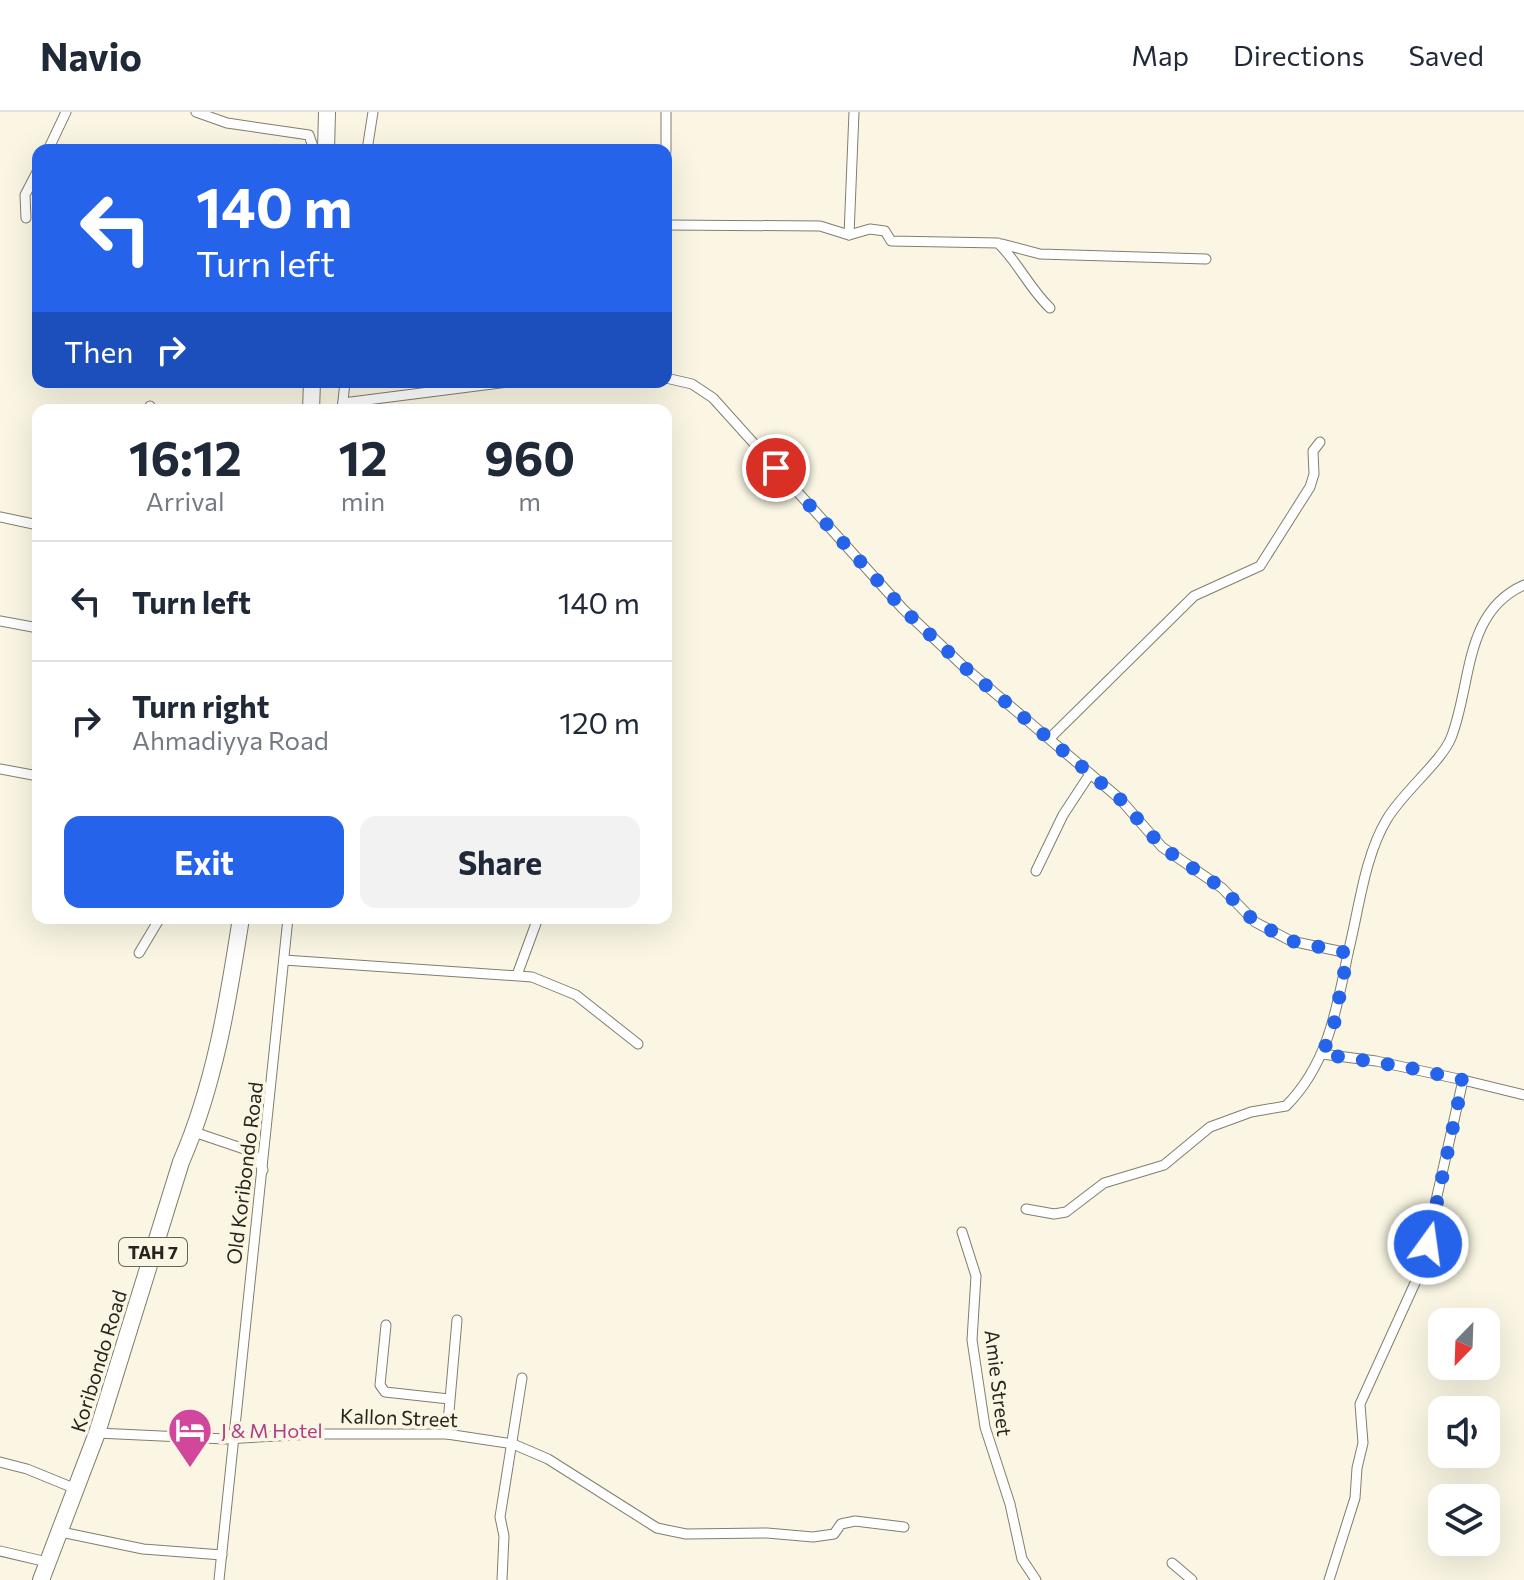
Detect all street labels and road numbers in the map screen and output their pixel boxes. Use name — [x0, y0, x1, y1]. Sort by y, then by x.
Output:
street label: Old Koribondo Road — [221, 1080, 267, 1266]
road number: TAH 7 — [119, 1238, 187, 1266]
street label: Koribondo Road — [65, 1287, 131, 1435]
street label: Amie Street — [981, 1328, 1017, 1438]
street label: Kallon Street — [340, 1403, 458, 1431]

